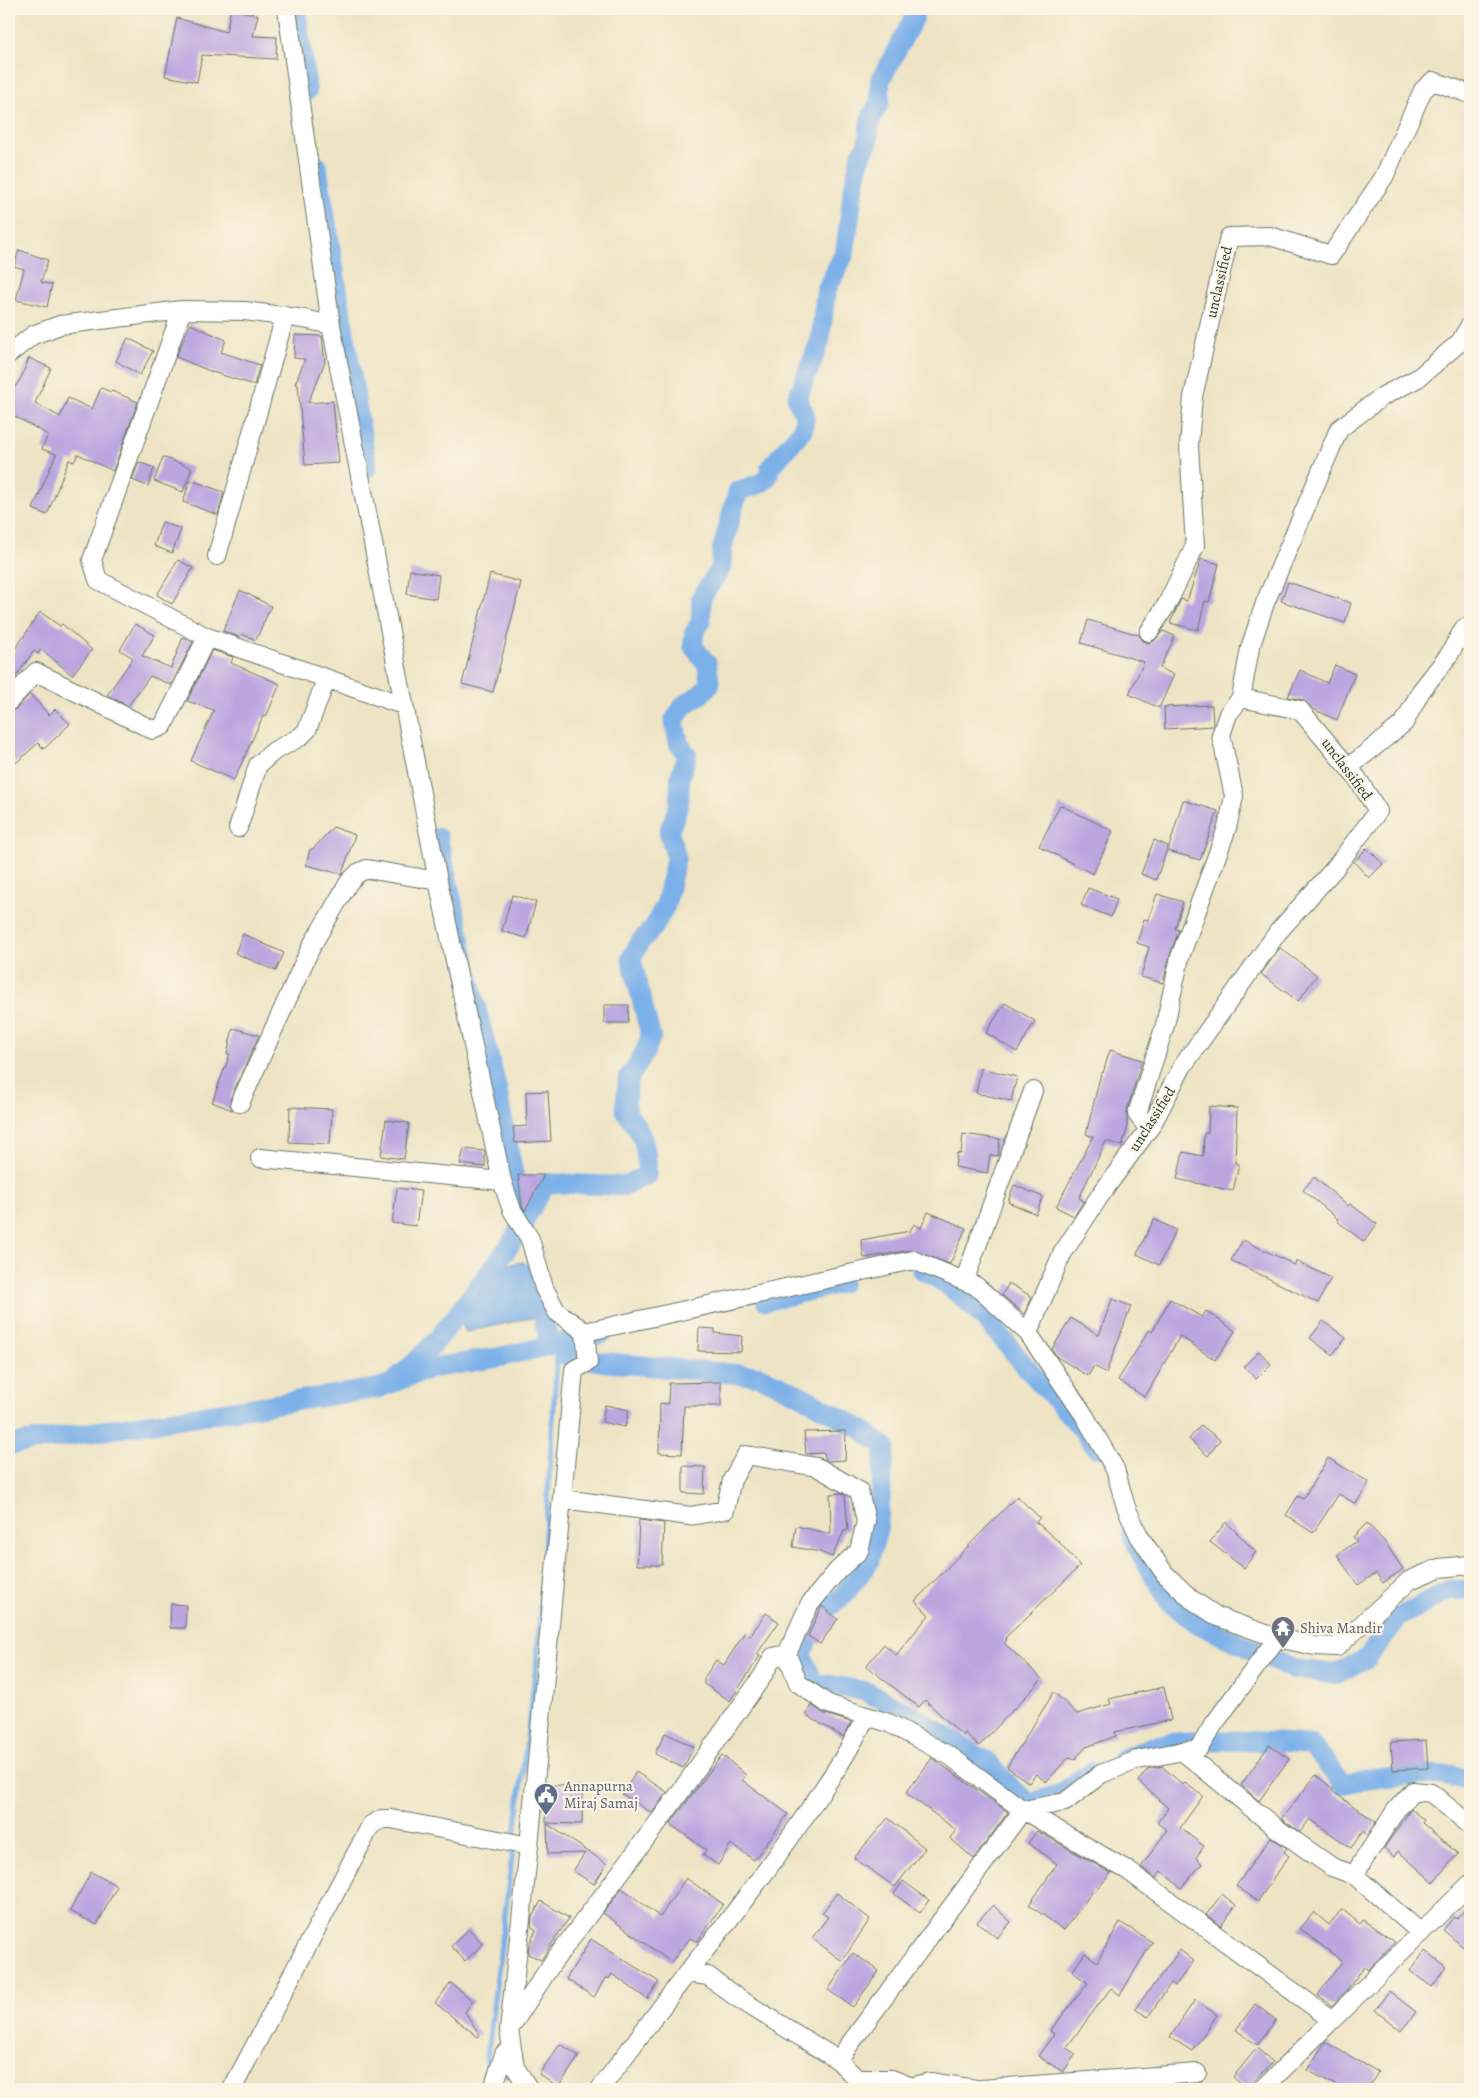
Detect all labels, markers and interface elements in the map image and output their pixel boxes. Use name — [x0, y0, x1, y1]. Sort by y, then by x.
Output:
street label: unclassified — [1201, 243, 1237, 320]
street label: unclassified — [1317, 734, 1378, 805]
street label: unclassified — [1124, 1082, 1180, 1155]
temple icon: Shiva Mandir — [1270, 1615, 1296, 1649]
place label: Shiva Mandir — [1300, 1618, 1382, 1638]
place label: Annapurna Miraj Samaj — [563, 1776, 638, 1813]
public building icon: Annapurna Miraj Samaj — [533, 1782, 559, 1816]

